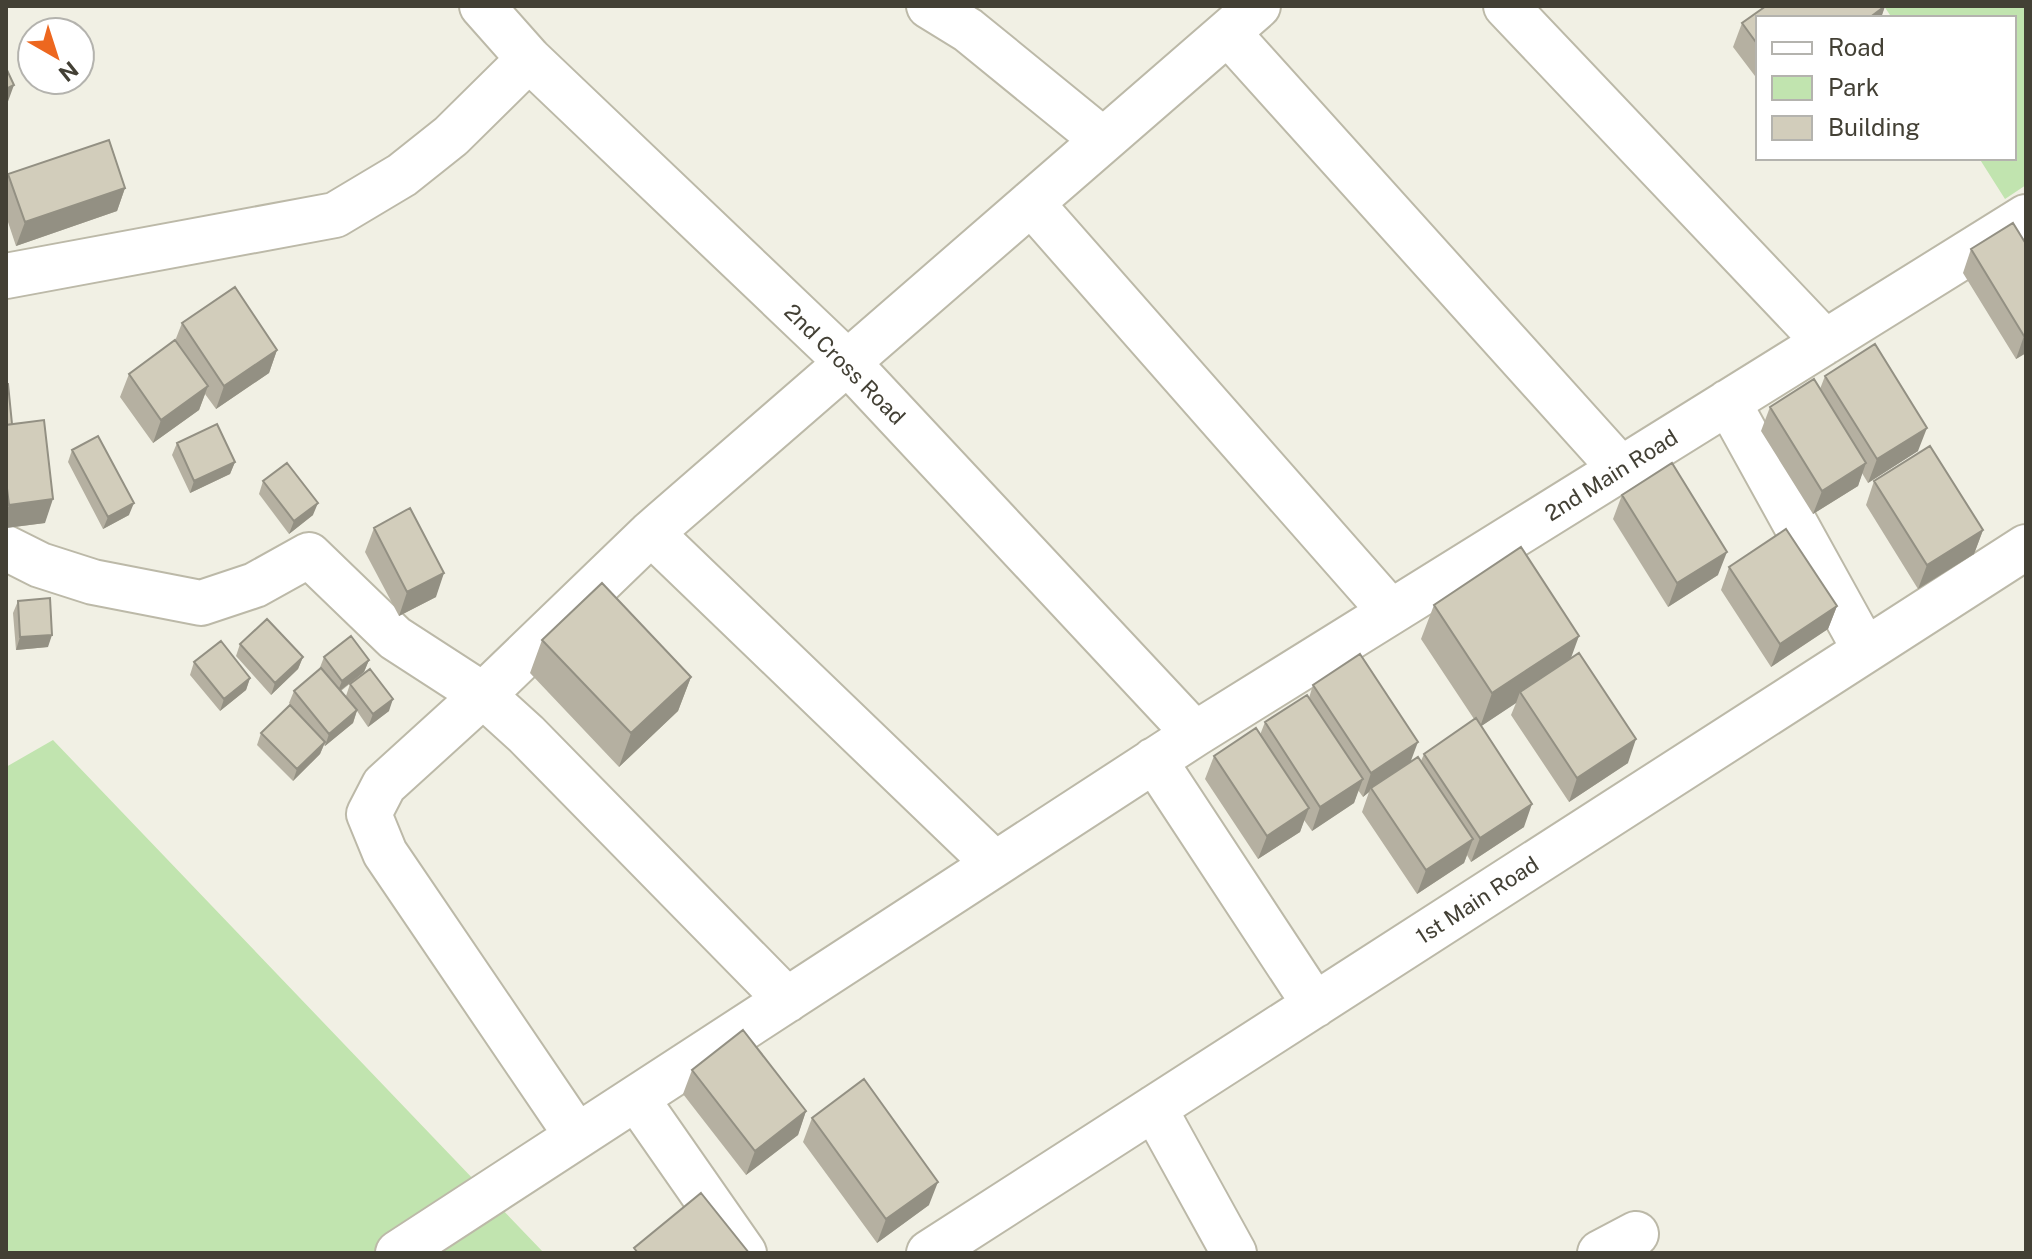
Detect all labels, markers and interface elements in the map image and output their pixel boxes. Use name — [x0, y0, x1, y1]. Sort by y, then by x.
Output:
north arrow — [16, 16, 96, 96]
legend — [1756, 16, 2016, 160]
text: Road — [1828, 33, 1885, 61]
text: N — [54, 56, 83, 87]
text: Park — [1828, 73, 1879, 101]
text: Building — [1828, 113, 1920, 141]
street label: 2nd Cross Road — [779, 298, 911, 430]
street label: 2nd Main Road — [1540, 424, 1682, 526]
street label: 1st Main Road — [1411, 851, 1543, 949]

